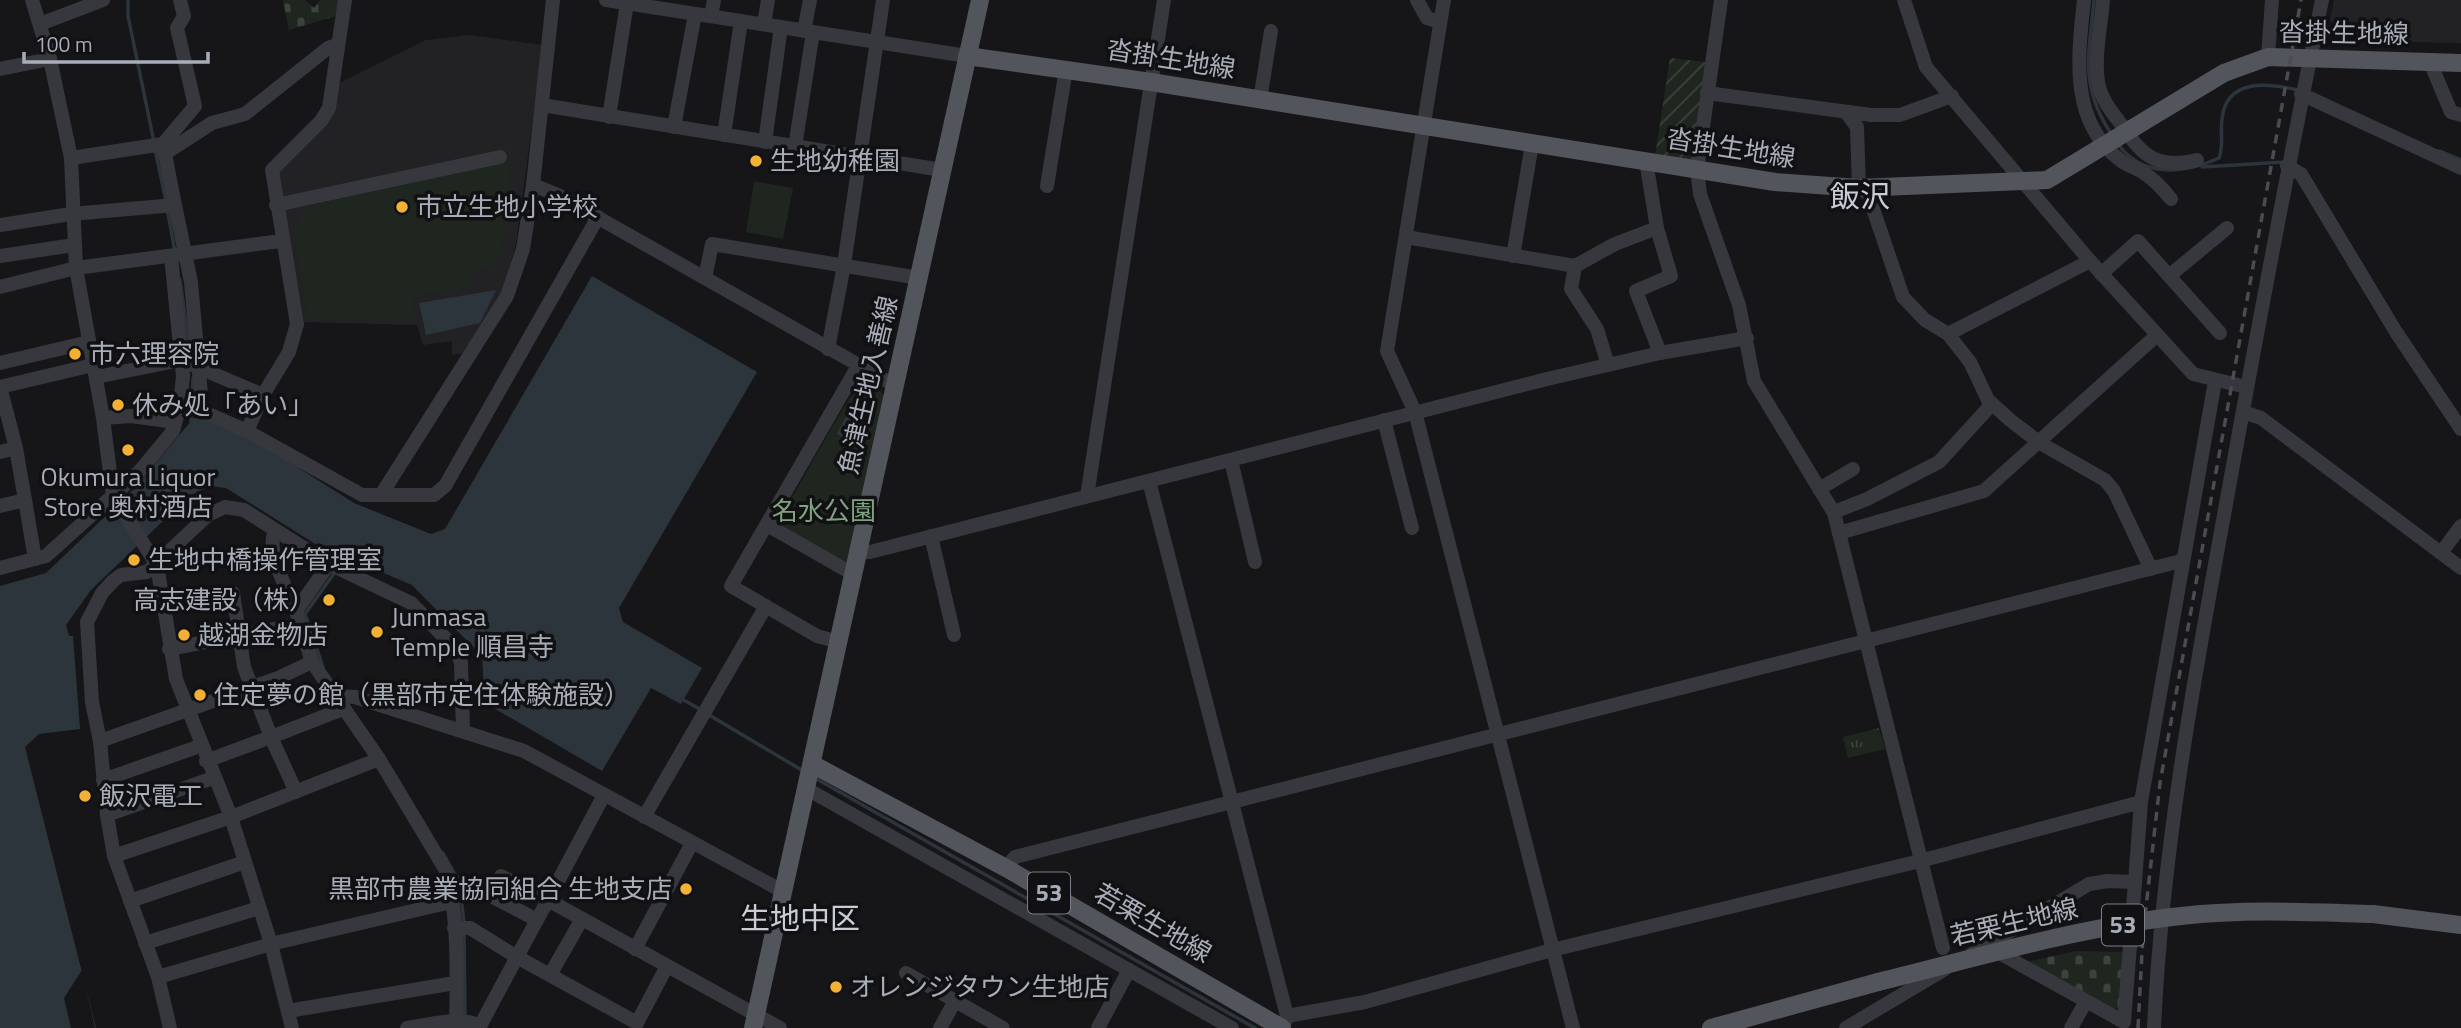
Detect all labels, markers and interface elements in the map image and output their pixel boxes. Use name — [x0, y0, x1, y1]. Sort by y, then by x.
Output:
street label: 沓掛生地線 — [2279, 12, 2409, 53]
scale bar — [24, 21, 208, 65]
text: 100 m — [35, 28, 92, 60]
street label: 沓掛生地線 — [1104, 29, 1238, 88]
street label: 沓掛生地線 — [1664, 118, 1798, 177]
place label: 生地幼稚園 — [770, 141, 900, 180]
marker: 生地幼稚園 — [748, 153, 764, 169]
district label: 飯沢 — [1830, 173, 1890, 219]
place label: 市立生地小学校 — [416, 187, 598, 226]
marker: 市立生地小学校 — [394, 199, 410, 215]
street label: 魚津生地入善線 — [828, 292, 907, 478]
place label: 市六理容院 — [89, 334, 219, 373]
marker: 市六理容院 — [67, 346, 83, 362]
place label: 休み処「あい」 — [132, 385, 314, 424]
marker: 休み処「あい」 — [110, 397, 126, 413]
marker: Okumura Liquor Store 奥村酒店 — [120, 442, 136, 458]
place label: Okumura Liquor Store 奥村酒店 — [40, 457, 216, 526]
park label: 名水公園 — [772, 491, 876, 530]
place label: 生地中橋操作管理室 — [148, 540, 382, 579]
marker: 生地中橋操作管理室 — [126, 552, 142, 568]
place label: 高志建設（株） — [133, 580, 315, 619]
marker: 高志建設（株） — [321, 592, 337, 608]
place label: Junmasa Temple 順昌寺 — [391, 597, 554, 666]
place label: 越湖金物店 — [198, 615, 328, 654]
marker: Junmasa Temple 順昌寺 — [369, 624, 385, 640]
marker: 越湖金物店 — [176, 627, 192, 643]
place label: 住定夢の館（黒部市定住体験施設） — [214, 675, 630, 714]
marker: 住定夢の館（黒部市定住体験施設） — [192, 687, 208, 703]
place label: 飯沢電工 — [99, 776, 203, 815]
marker: 飯沢電工 — [77, 788, 93, 804]
place label: 黒部市農業協同組合 生地支店 — [328, 869, 672, 908]
road number: 53 — [1028, 872, 1070, 914]
street label: 若栗生地線 — [1087, 873, 1219, 972]
marker: 黒部市農業協同組合 生地支店 — [678, 881, 694, 897]
street label: 若栗生地線 — [1946, 888, 2082, 955]
district label: 生地中区 — [740, 895, 860, 941]
road number: 53 — [2102, 904, 2144, 945]
place label: オレンジタウン生地店 — [850, 967, 1109, 1006]
marker: オレンジタウン生地店 — [828, 979, 844, 995]

